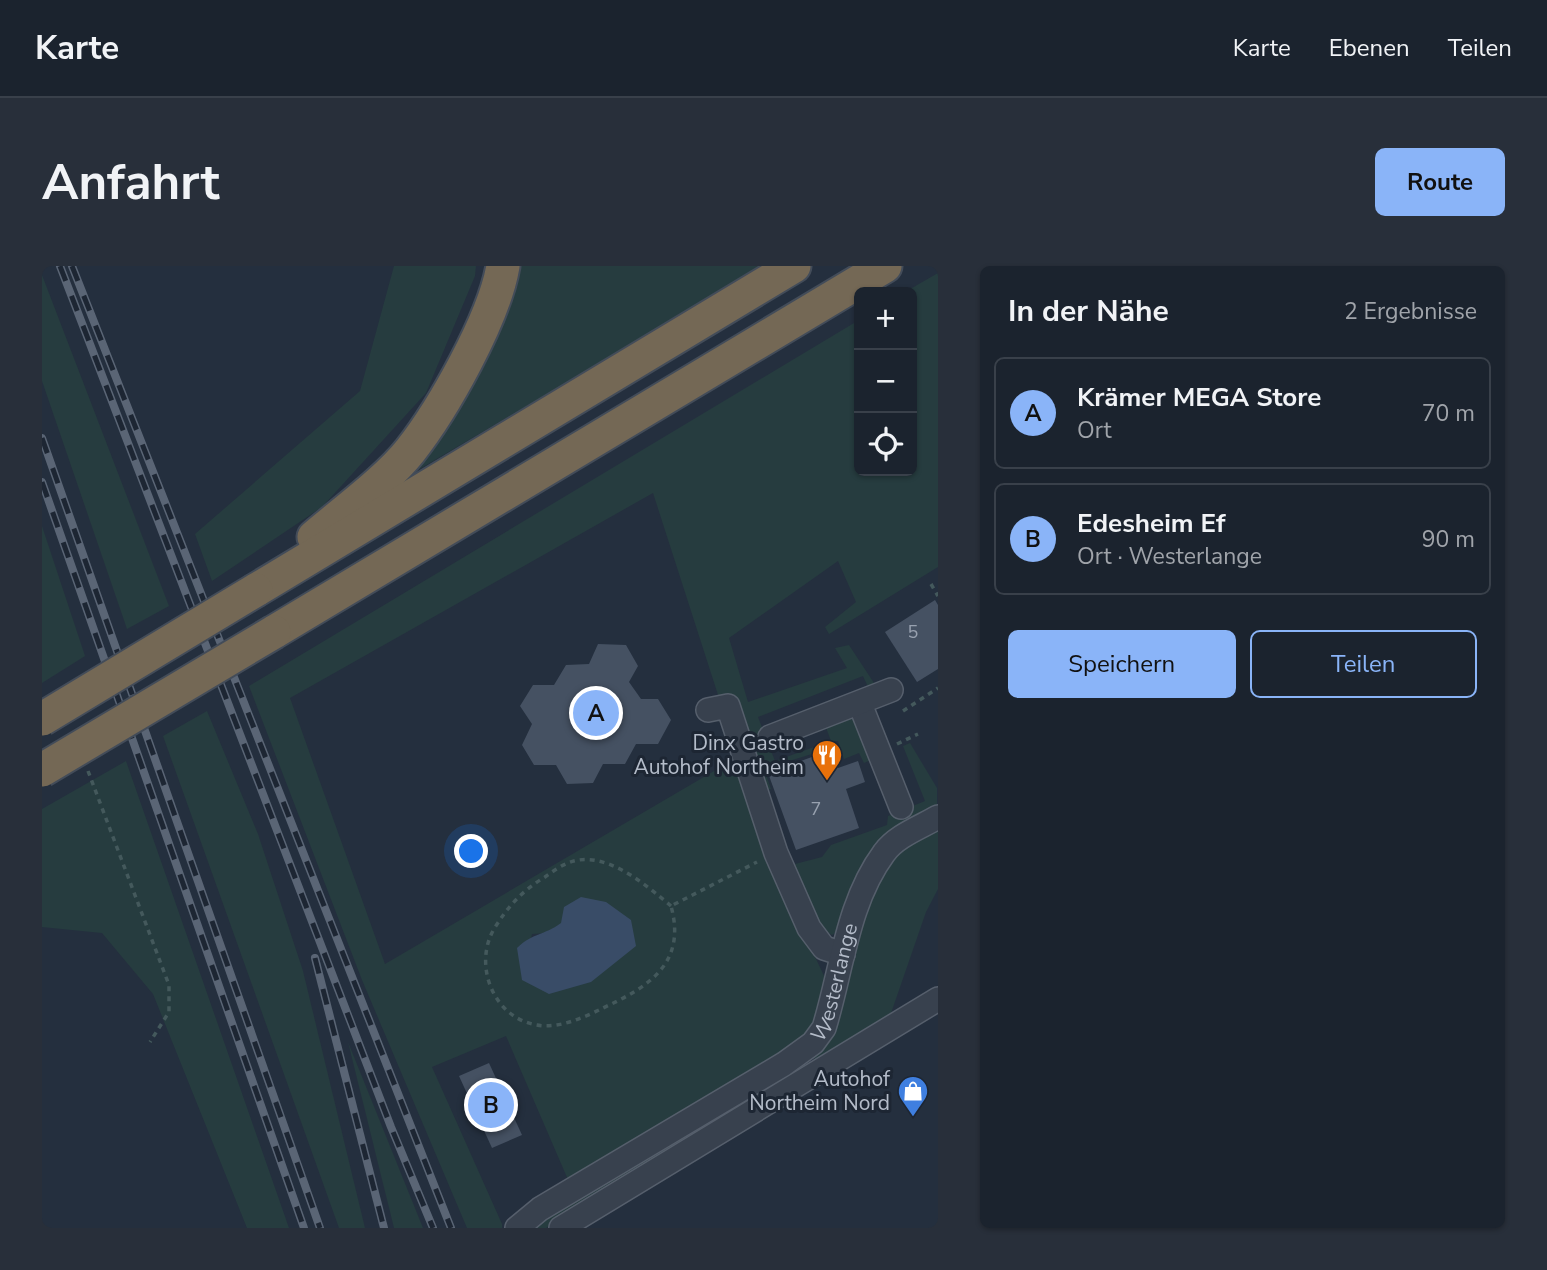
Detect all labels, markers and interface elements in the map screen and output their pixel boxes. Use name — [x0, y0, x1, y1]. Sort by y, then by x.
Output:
text: Karte — [35, 26, 119, 71]
text: Karte — [1233, 32, 1291, 64]
text: Ebenen — [1329, 32, 1410, 64]
text: Teilen — [1448, 32, 1512, 64]
button: Route — [1375, 148, 1505, 216]
text: Anfahrt — [42, 149, 220, 216]
map controls — [854, 287, 917, 476]
button: + — [854, 287, 917, 350]
text: In der Nähe — [1008, 291, 1169, 332]
text: 2 Ergebnisse — [1344, 296, 1477, 327]
button: − — [854, 350, 917, 413]
text: Krämer MEGA Store — [1077, 380, 1321, 415]
text: A — [1024, 398, 1042, 429]
text: 70 m — [1422, 398, 1475, 429]
button: locate — [854, 413, 917, 476]
text: Ort — [1077, 415, 1112, 446]
text: Edesheim Ef — [1077, 506, 1225, 541]
text: B — [1025, 524, 1041, 555]
text: 90 m — [1422, 524, 1475, 555]
text: Ort · Westerlange — [1077, 541, 1262, 572]
house number: 5 — [908, 620, 918, 644]
button: Speichern — [1008, 630, 1236, 698]
button: Teilen — [1250, 630, 1477, 698]
pin: A — [573, 687, 619, 739]
place label: Dinx Gastro Autohof Northeim — [634, 729, 804, 781]
restaurant icon: Dinx Gastro Autohof Northeim — [810, 738, 844, 782]
house number: 7 — [811, 797, 821, 821]
your location — [454, 834, 488, 868]
street label: Westerlange — [804, 920, 864, 1048]
place label: Autohof Northeim Nord — [749, 1065, 891, 1117]
shop icon: Autohof Northeim Nord — [896, 1074, 930, 1118]
pin: B — [468, 1079, 514, 1131]

